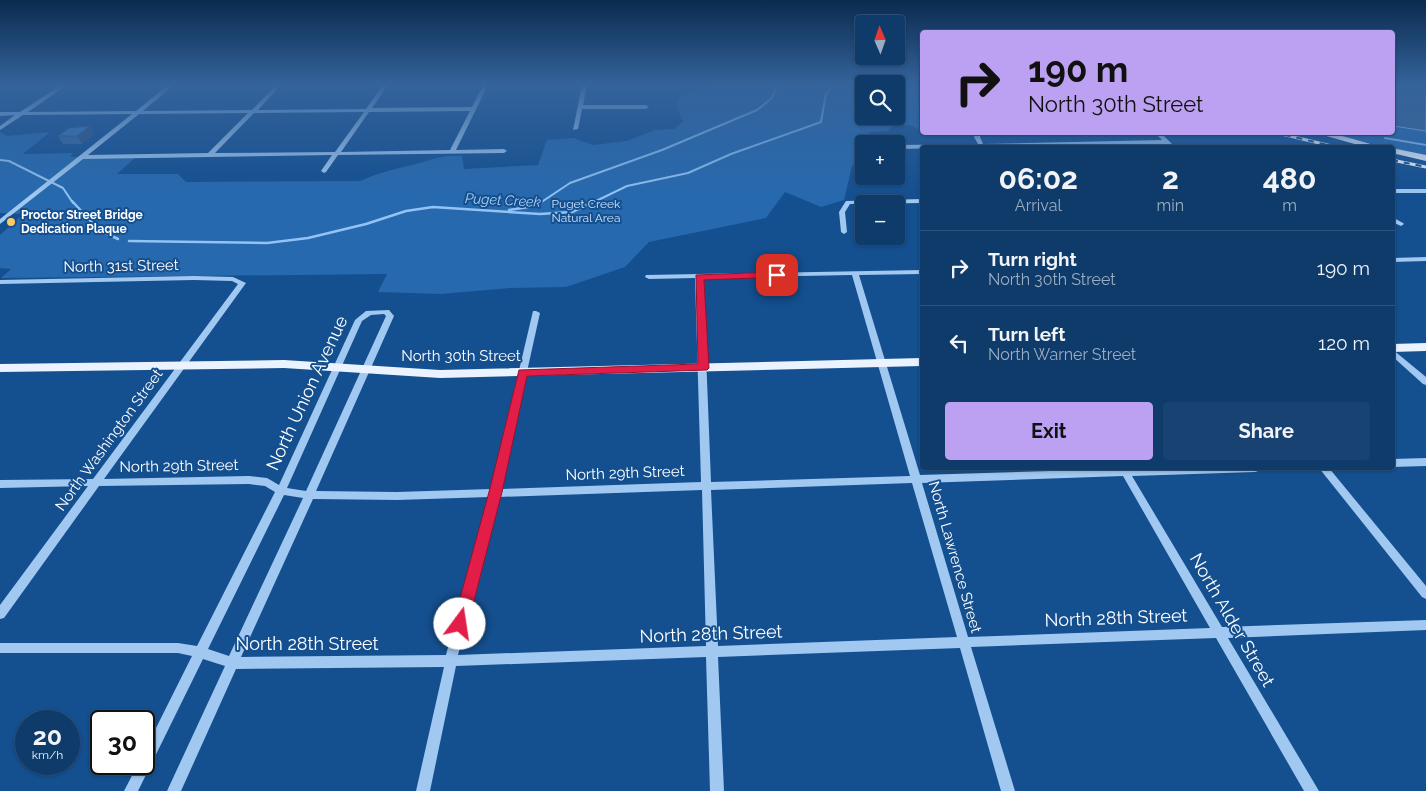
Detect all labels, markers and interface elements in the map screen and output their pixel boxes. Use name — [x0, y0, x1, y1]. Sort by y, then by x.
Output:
north arrow — [855, 15, 905, 65]
map controls — [855, 15, 905, 245]
text: 190 m — [1028, 49, 1128, 90]
icon: right — [945, 50, 1010, 115]
button: search — [855, 75, 905, 125]
text: North 30th Street — [1028, 91, 1203, 117]
button: + — [855, 135, 905, 185]
text: 06:02 — [999, 161, 1078, 196]
text: 2 — [1162, 161, 1179, 196]
text: 480 — [1263, 161, 1316, 196]
water label: Puget Creek — [464, 190, 542, 210]
button: − — [855, 195, 905, 245]
text: Arrival — [1015, 196, 1062, 215]
text: min — [1157, 196, 1184, 215]
text: m — [1282, 196, 1297, 215]
park label: Puget Creek Natural Area — [552, 197, 621, 225]
place label: Proctor Street Bridge Dedication Plaque — [21, 208, 143, 236]
marker: Proctor Street Bridge Dedication Plaque — [5, 216, 17, 228]
text: Turn right — [988, 248, 1077, 270]
pin — [756, 254, 798, 296]
icon: right — [945, 254, 973, 282]
street label: North 31st Street — [63, 256, 179, 276]
text: 190 m — [1317, 257, 1370, 279]
icon: arrive — [763, 261, 791, 289]
text: North 30th Street — [988, 270, 1116, 289]
street label: North Union Avenue — [261, 312, 352, 473]
text: Turn left — [988, 323, 1065, 345]
icon: left — [945, 329, 973, 357]
text: 120 m — [1318, 332, 1370, 354]
text: North Warner Street — [988, 345, 1136, 364]
street label: North 30th Street — [401, 347, 521, 365]
street label: North Washington Street — [51, 366, 167, 514]
button: Exit — [945, 402, 1153, 460]
button: Share — [1163, 402, 1370, 460]
street label: North 29th Street — [119, 456, 239, 476]
street label: North 29th Street — [565, 462, 685, 484]
street label: North Lawrence Street — [925, 479, 985, 635]
street label: North Alder Street — [1186, 549, 1279, 690]
position arrow — [433, 597, 485, 649]
street label: North 28th Street — [1044, 605, 1188, 630]
street label: North 28th Street — [639, 621, 783, 646]
street label: North 28th Street — [236, 633, 378, 654]
speed limit sign: 30 — [90, 710, 155, 775]
text: 20 — [33, 721, 62, 751]
text: km/h — [32, 748, 63, 762]

